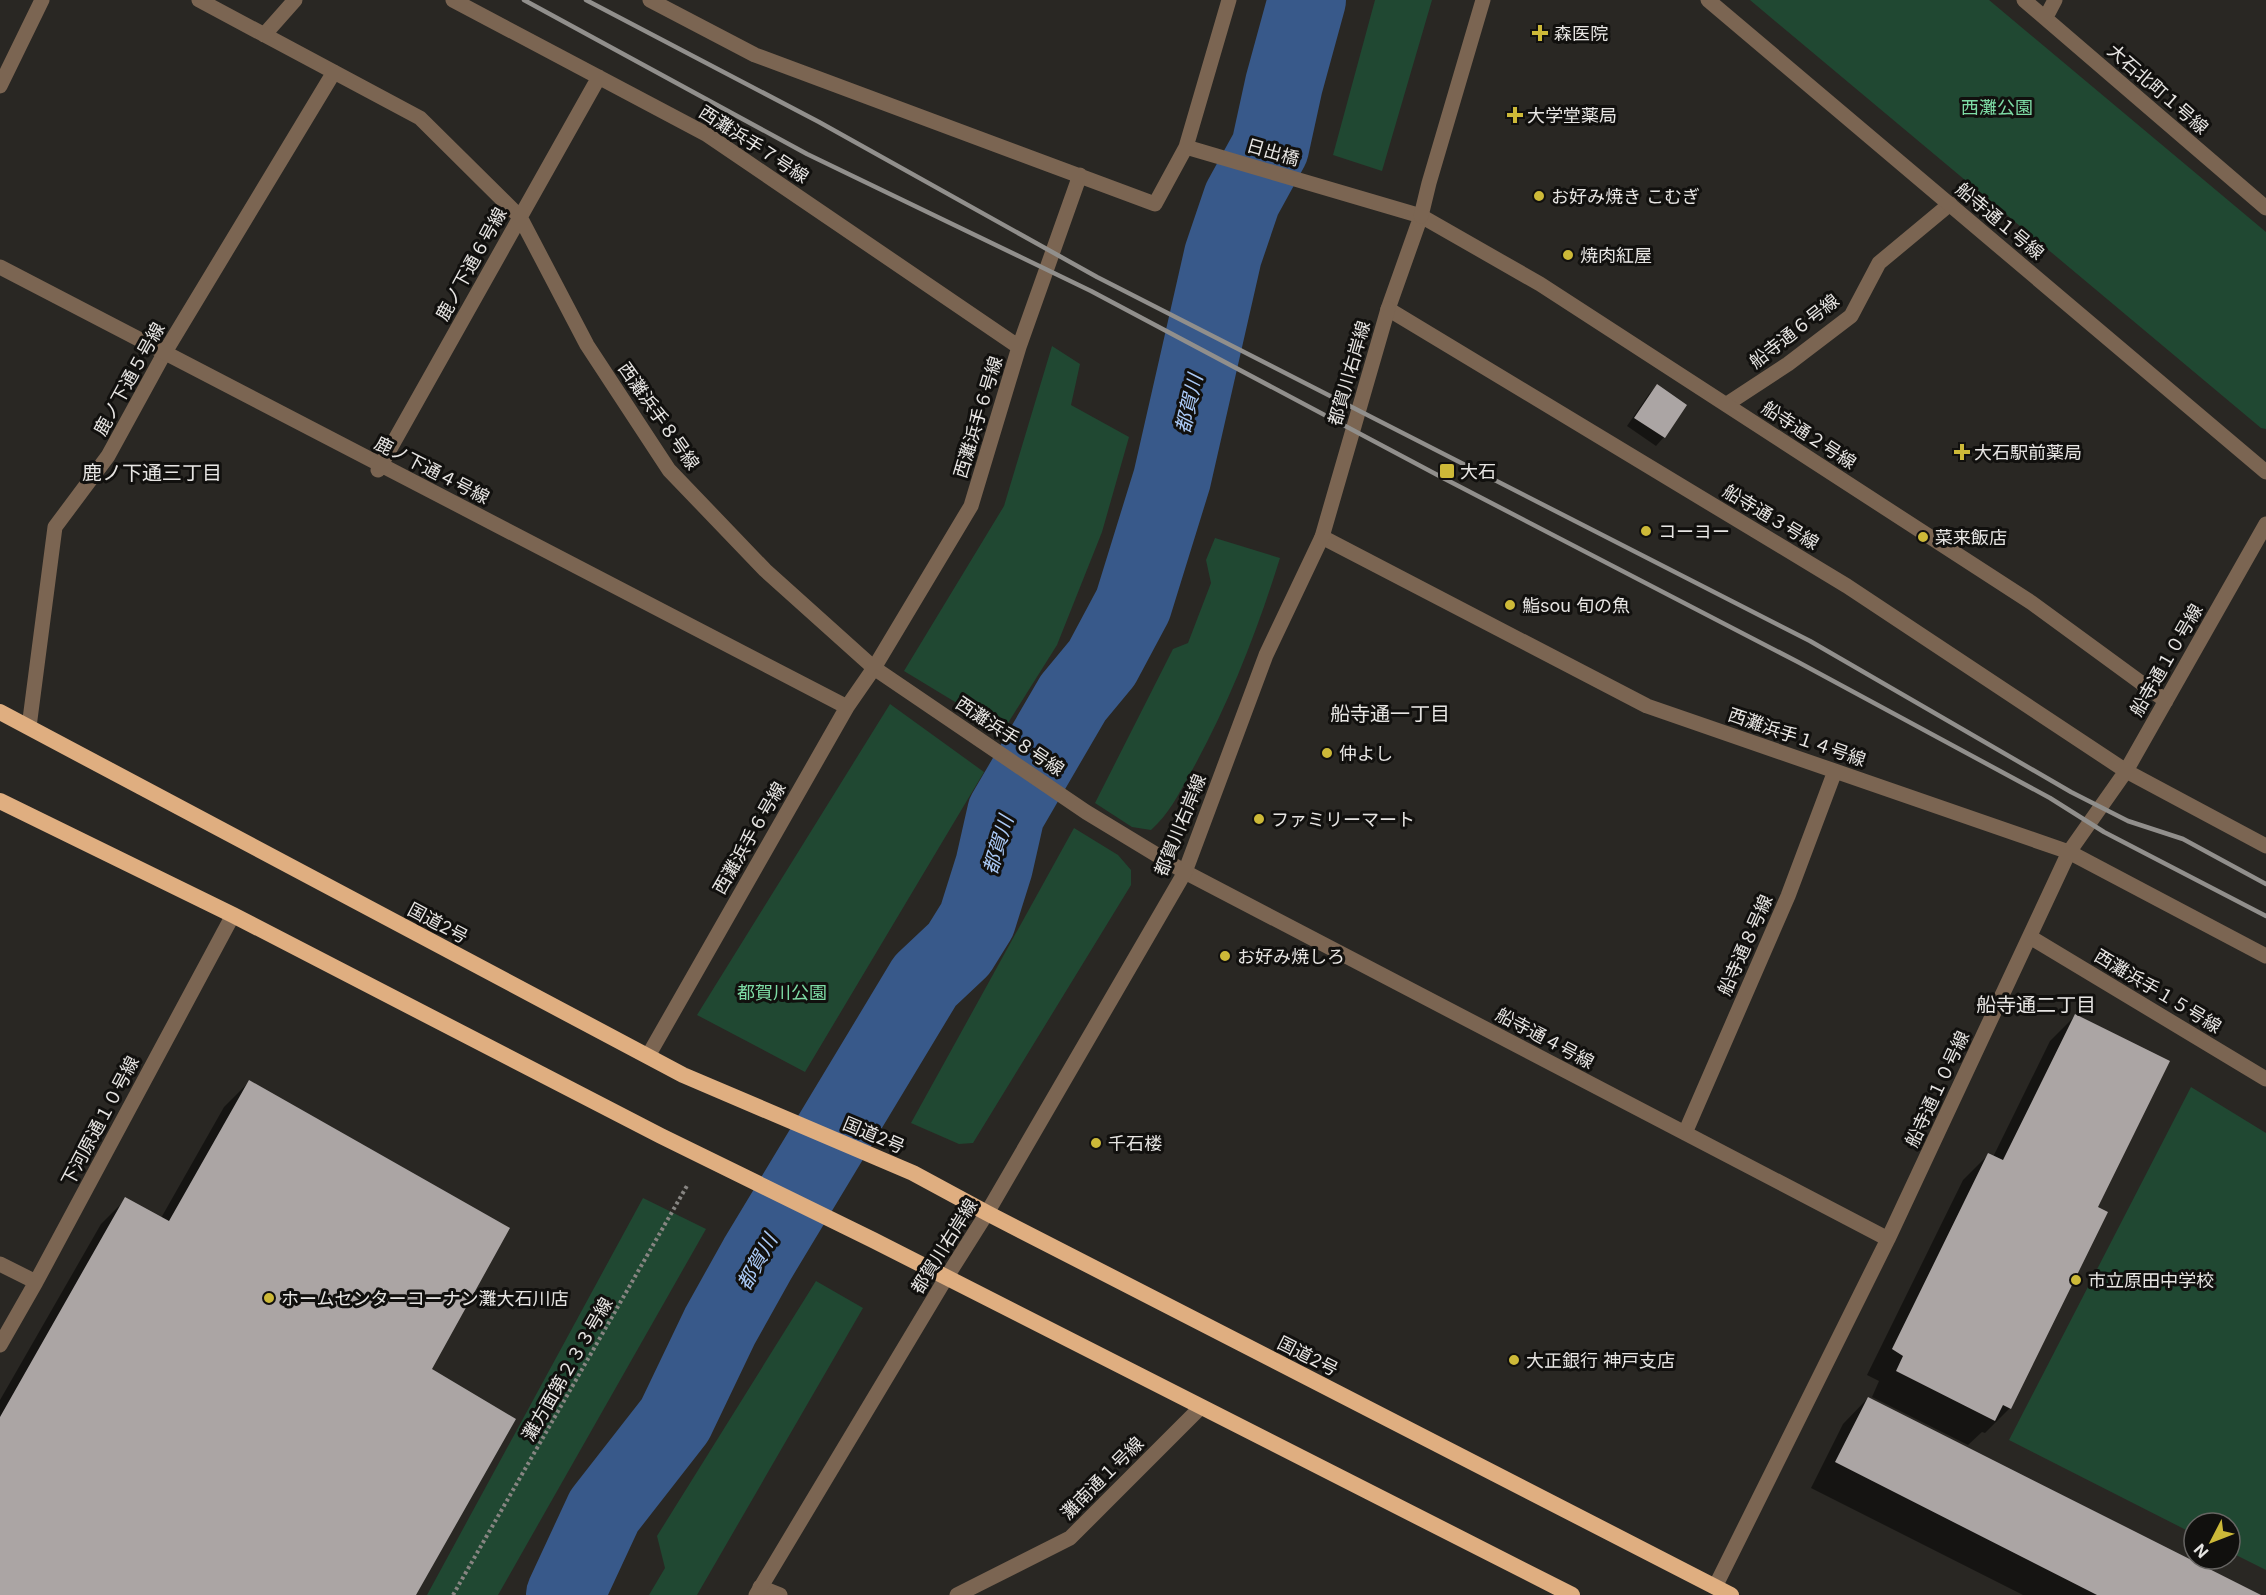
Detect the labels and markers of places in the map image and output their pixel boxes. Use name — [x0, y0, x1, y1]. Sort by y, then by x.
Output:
place label: 森医院 — [1554, 23, 1608, 44]
marker: 森医院 — [1531, 24, 1549, 42]
place label: 大学堂薬局 — [1527, 105, 1617, 126]
marker: 大学堂薬局 — [1508, 108, 1522, 122]
place label: お好み焼き こむぎ — [1551, 186, 1700, 207]
marker: お好み焼き こむぎ — [1532, 189, 1546, 203]
place label: 焼肉紅屋 — [1580, 245, 1652, 266]
marker: 焼肉紅屋 — [1561, 248, 1575, 262]
place label: 大石駅前薬局 — [1974, 442, 2082, 463]
marker: 大石駅前薬局 — [1955, 445, 1969, 459]
place label: 大石 — [1460, 461, 1496, 482]
marker: 大石 — [1438, 462, 1456, 480]
place label: コーヨー — [1658, 521, 1730, 542]
marker: コーヨー — [1639, 524, 1653, 538]
place label: 菜来飯店 — [1935, 527, 2007, 548]
marker: 菜来飯店 — [1916, 530, 1930, 544]
place label: 鮨sou 旬の魚 — [1522, 595, 1630, 616]
marker: 鮨sou 旬の魚 — [1503, 598, 1517, 612]
place label: 仲よし — [1339, 743, 1393, 764]
marker: 仲よし — [1320, 746, 1334, 760]
place label: ファミリーマート — [1271, 809, 1415, 830]
marker: ファミリーマート — [1252, 812, 1266, 826]
place label: お好み焼しろ — [1237, 946, 1345, 967]
marker: お好み焼しろ — [1218, 949, 1232, 963]
place label: 千石楼 — [1108, 1133, 1162, 1154]
marker: 千石楼 — [1089, 1136, 1103, 1150]
place label: 市立原田中学校 — [2088, 1270, 2214, 1291]
marker: 市立原田中学校 — [2069, 1273, 2083, 1287]
place label: ホームセンターコーナン灘大石川店 — [281, 1288, 568, 1309]
marker: ホームセンターコーナン灘大石川店 — [262, 1291, 276, 1305]
place label: 大正銀行 神戸支店 — [1526, 1350, 1675, 1371]
marker: 大正銀行 神戸支店 — [1507, 1353, 1521, 1367]

